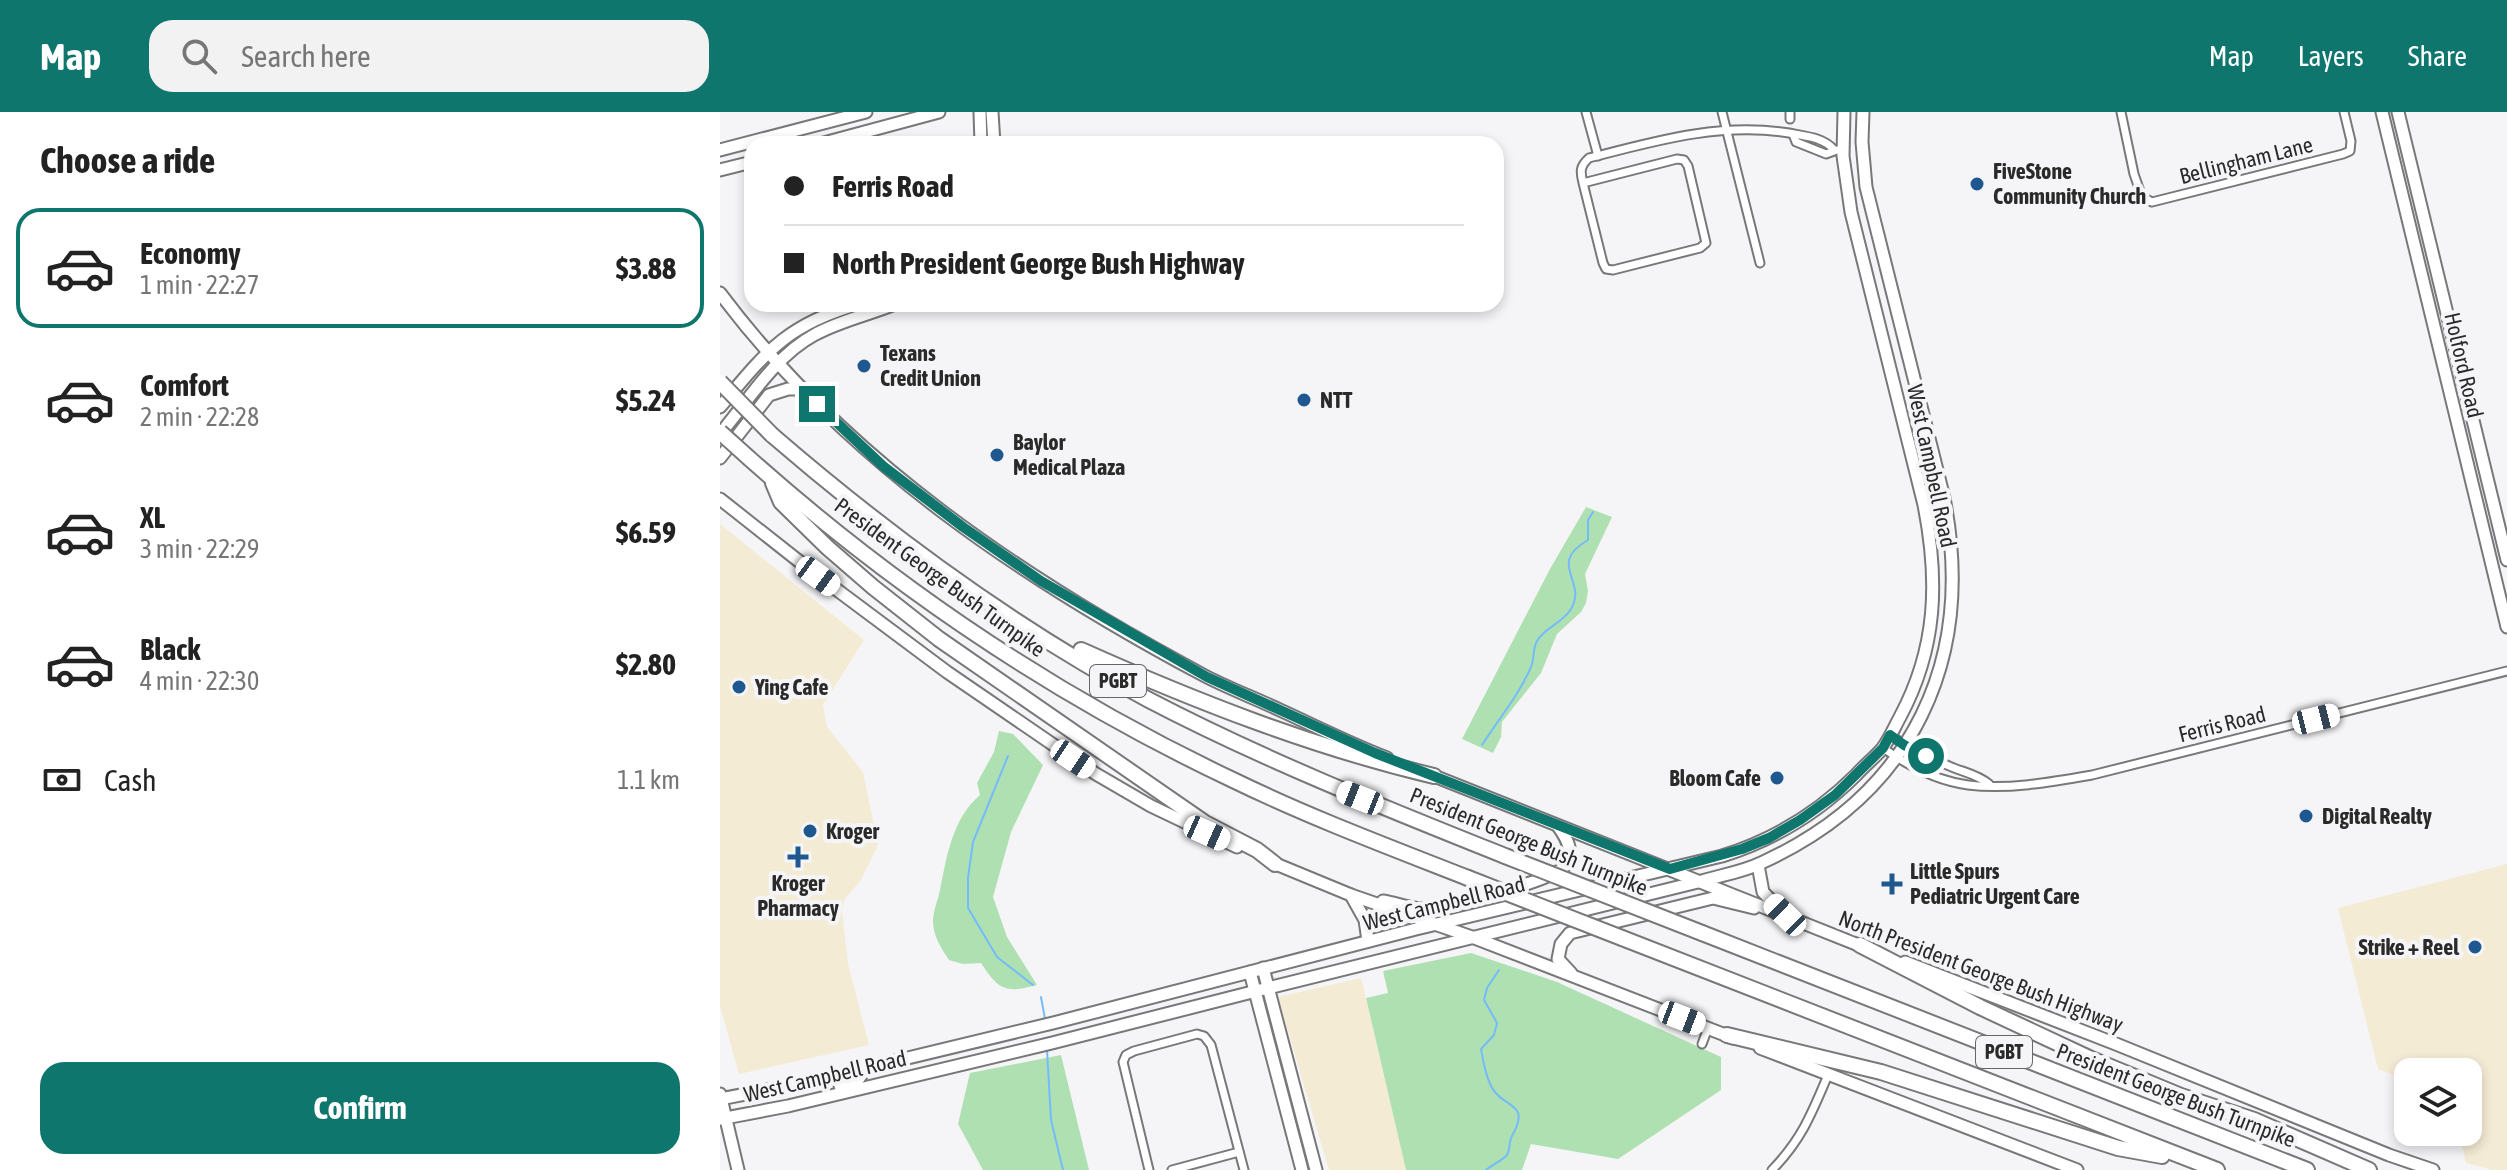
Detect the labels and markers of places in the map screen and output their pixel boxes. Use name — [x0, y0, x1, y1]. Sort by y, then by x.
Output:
place label: FiveStone Community Church — [1993, 158, 2146, 209]
marker: FiveStone Community Church — [1968, 175, 1986, 193]
place label: Texans Credit Union — [880, 340, 981, 391]
marker: Texans Credit Union — [855, 357, 873, 375]
place label: NTT — [1320, 387, 1353, 413]
marker: NTT — [1295, 391, 1313, 409]
place label: Baylor Medical Plaza — [1013, 429, 1125, 480]
marker: Baylor Medical Plaza — [988, 446, 1006, 464]
place label: Ying Cafe — [754, 674, 829, 700]
marker: Ying Cafe — [730, 678, 748, 696]
place label: Bloom Cafe — [1669, 765, 1761, 791]
marker: Bloom Cafe — [1768, 769, 1786, 787]
place label: Digital Realty — [2322, 803, 2432, 829]
marker: Digital Realty — [2297, 807, 2315, 825]
place label: Kroger — [826, 818, 880, 844]
marker: Kroger — [801, 822, 819, 840]
marker: Kroger Pharmacy — [789, 848, 807, 866]
place label: Little Spurs Pediatric Urgent Care — [1910, 858, 2080, 909]
place label: Kroger Pharmacy — [757, 870, 839, 921]
marker: Little Spurs Pediatric Urgent Care — [1881, 873, 1903, 895]
place label: Strike + Reel — [2358, 934, 2460, 960]
marker: Strike + Reel — [2466, 938, 2484, 956]

